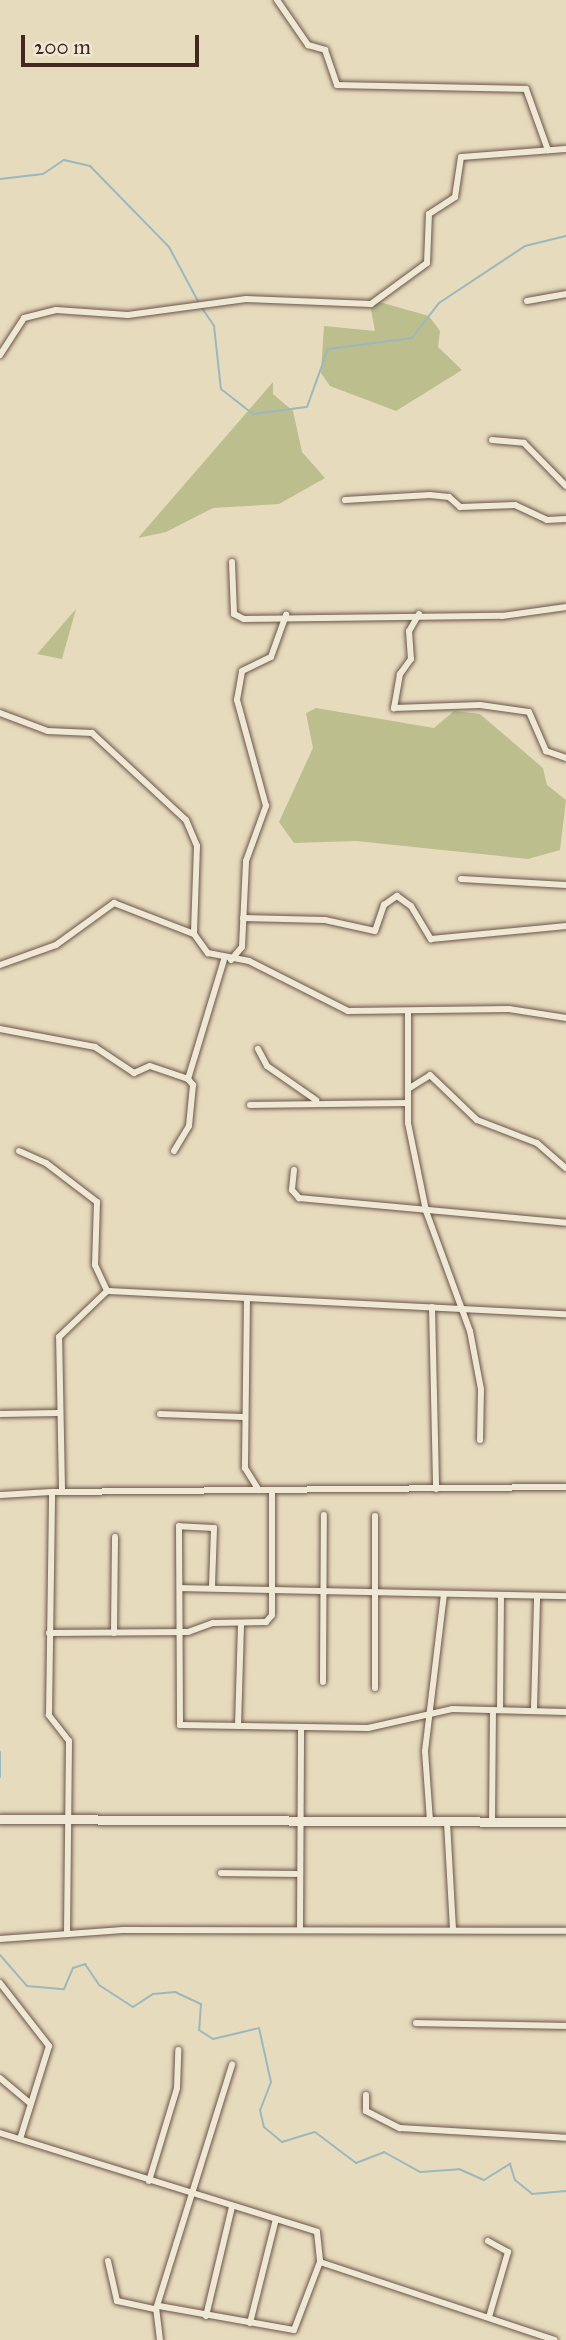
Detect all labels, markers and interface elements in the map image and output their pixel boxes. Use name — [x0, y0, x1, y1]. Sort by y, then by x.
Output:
scale bar — [24, 21, 203, 65]
text: 200 m — [34, 34, 91, 60]

